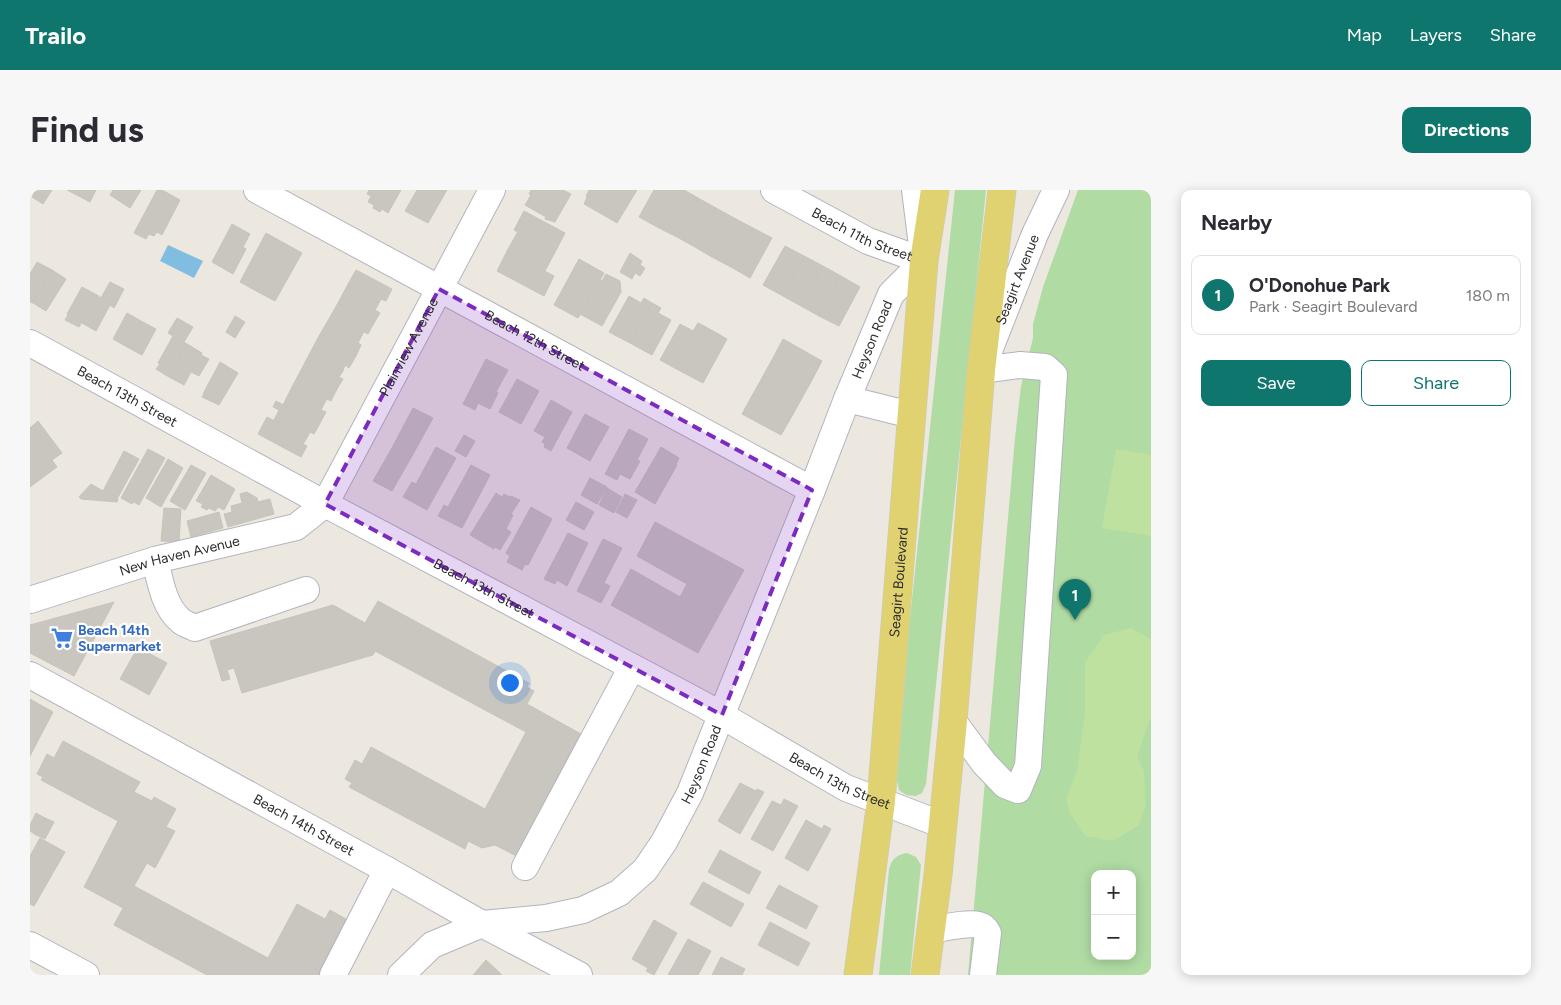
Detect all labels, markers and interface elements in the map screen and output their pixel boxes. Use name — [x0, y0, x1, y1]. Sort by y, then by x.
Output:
text: Trailo — [25, 21, 86, 50]
text: Map — [1347, 24, 1382, 46]
text: Layers — [1410, 24, 1462, 46]
text: Share — [1490, 24, 1536, 46]
button: Directions — [1402, 107, 1531, 153]
text: Find us — [30, 109, 144, 151]
street label: Beach 11th Street — [809, 204, 915, 265]
text: Nearby — [1201, 210, 1272, 235]
street label: Seagirt Avenue — [992, 232, 1043, 327]
text: O'Donohue Park — [1249, 274, 1390, 297]
text: 1 — [1215, 286, 1221, 305]
text: 180 m — [1466, 286, 1510, 305]
street label: Plainview Avenue — [375, 294, 442, 399]
text: Park · Seagirt Boulevard — [1249, 297, 1418, 316]
street label: Heyson Road — [848, 298, 896, 381]
street label: Beach 12th Street — [482, 306, 588, 374]
button: Save — [1201, 360, 1351, 406]
button: Share — [1361, 360, 1511, 406]
street label: Beach 13th Street — [74, 362, 180, 430]
street label: Seagirt Boulevard — [886, 526, 911, 638]
street label: New Haven Avenue — [117, 532, 242, 579]
street label: Beach 13th Street — [431, 555, 537, 622]
pin: 1 — [1059, 579, 1091, 620]
place label: Beach 14th Supermarket — [78, 622, 162, 655]
supermarket icon: Beach 14th Supermarket — [49, 625, 75, 651]
your location — [497, 670, 523, 696]
street label: Heyson Road — [677, 723, 725, 807]
street label: Beach 13th Street — [786, 748, 893, 813]
street label: Beach 14th Street — [250, 790, 357, 859]
map controls — [1091, 870, 1136, 960]
button: + — [1091, 870, 1136, 915]
button: − — [1091, 915, 1136, 960]

